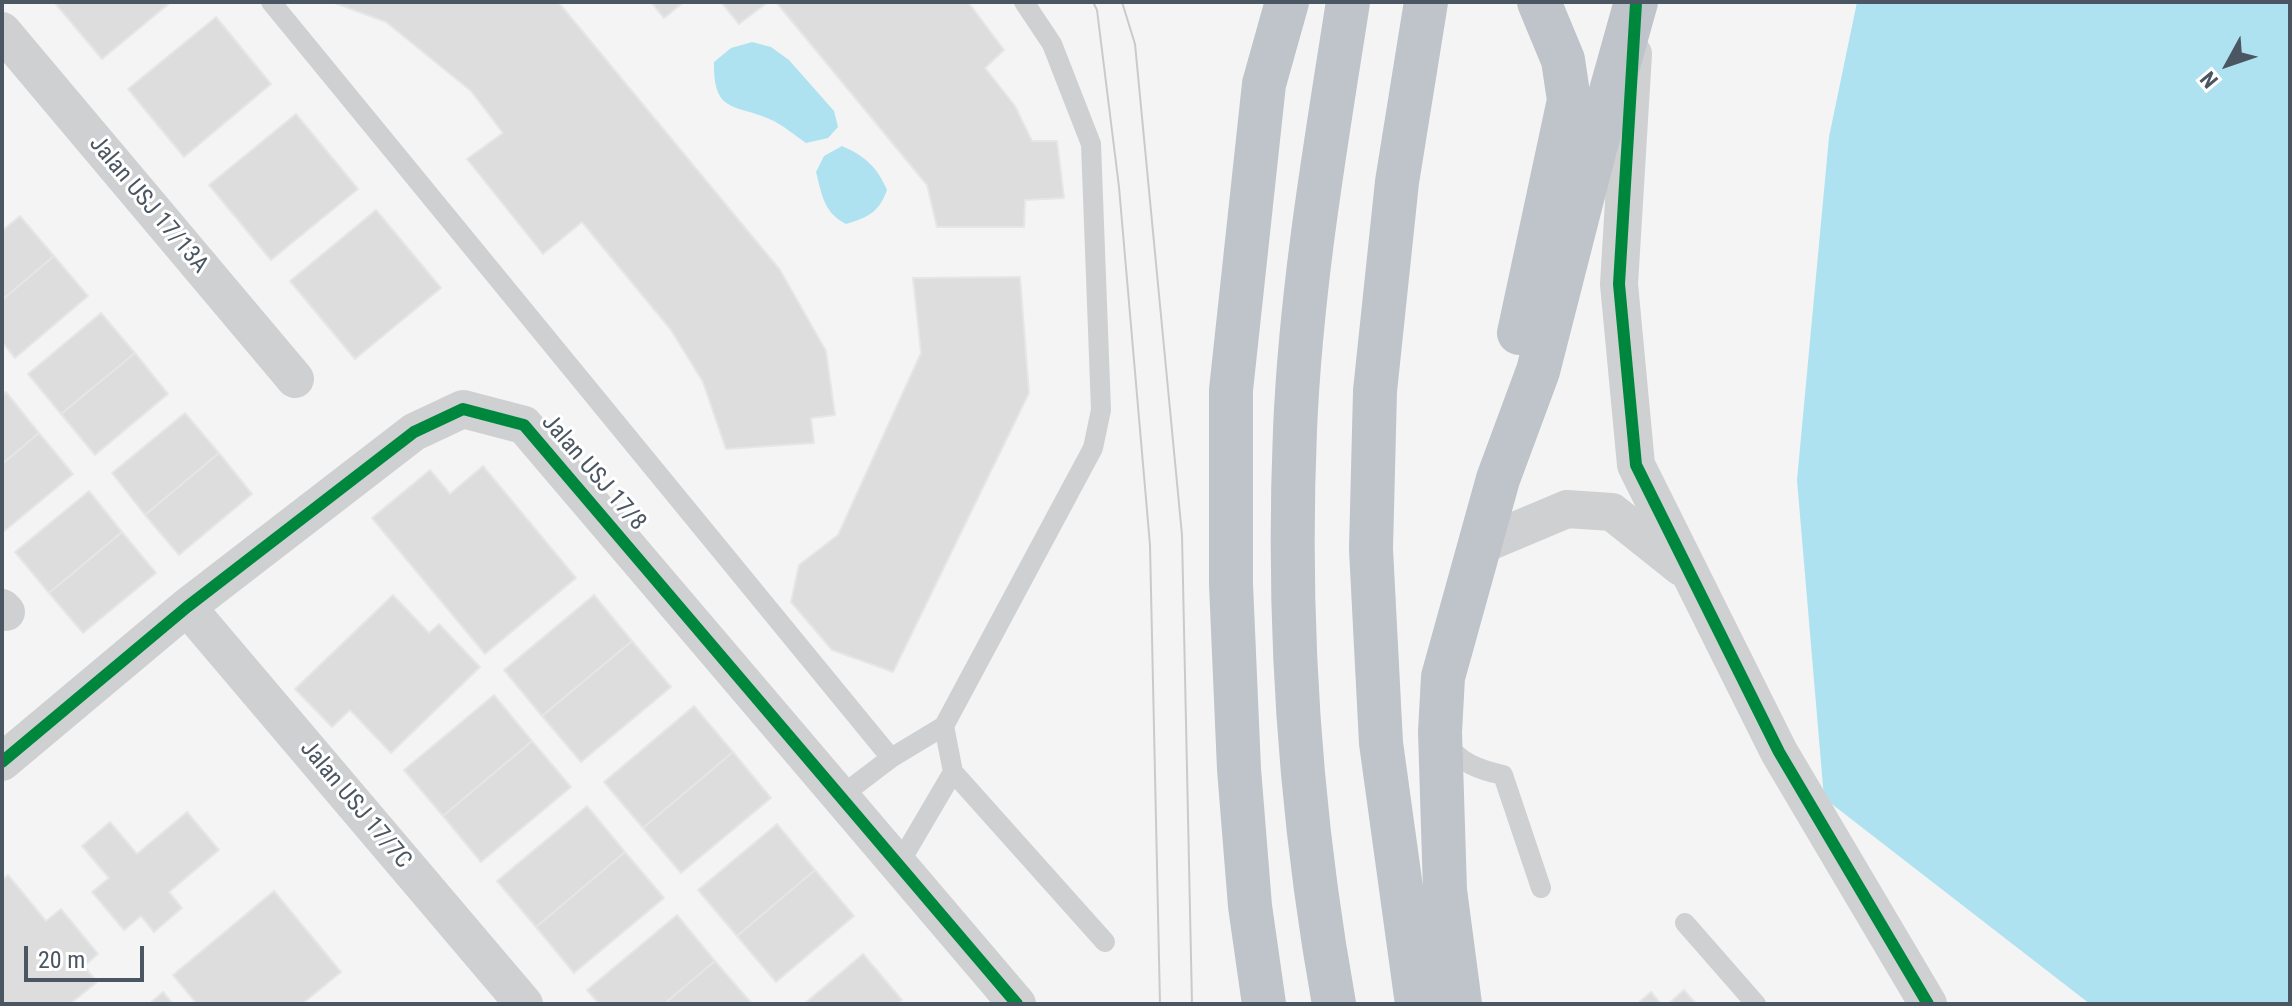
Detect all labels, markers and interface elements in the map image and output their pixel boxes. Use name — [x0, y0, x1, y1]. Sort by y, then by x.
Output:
north arrow — [2188, 24, 2268, 104]
text: N — [2195, 67, 2223, 93]
street label: Jalan USJ 17/13A — [82, 130, 214, 280]
street label: Jalan USJ 17/8 — [535, 409, 651, 537]
street label: Jalan USJ 17/7C — [293, 735, 417, 875]
scale bar — [28, 930, 148, 980]
text: 20 m — [38, 946, 85, 974]

